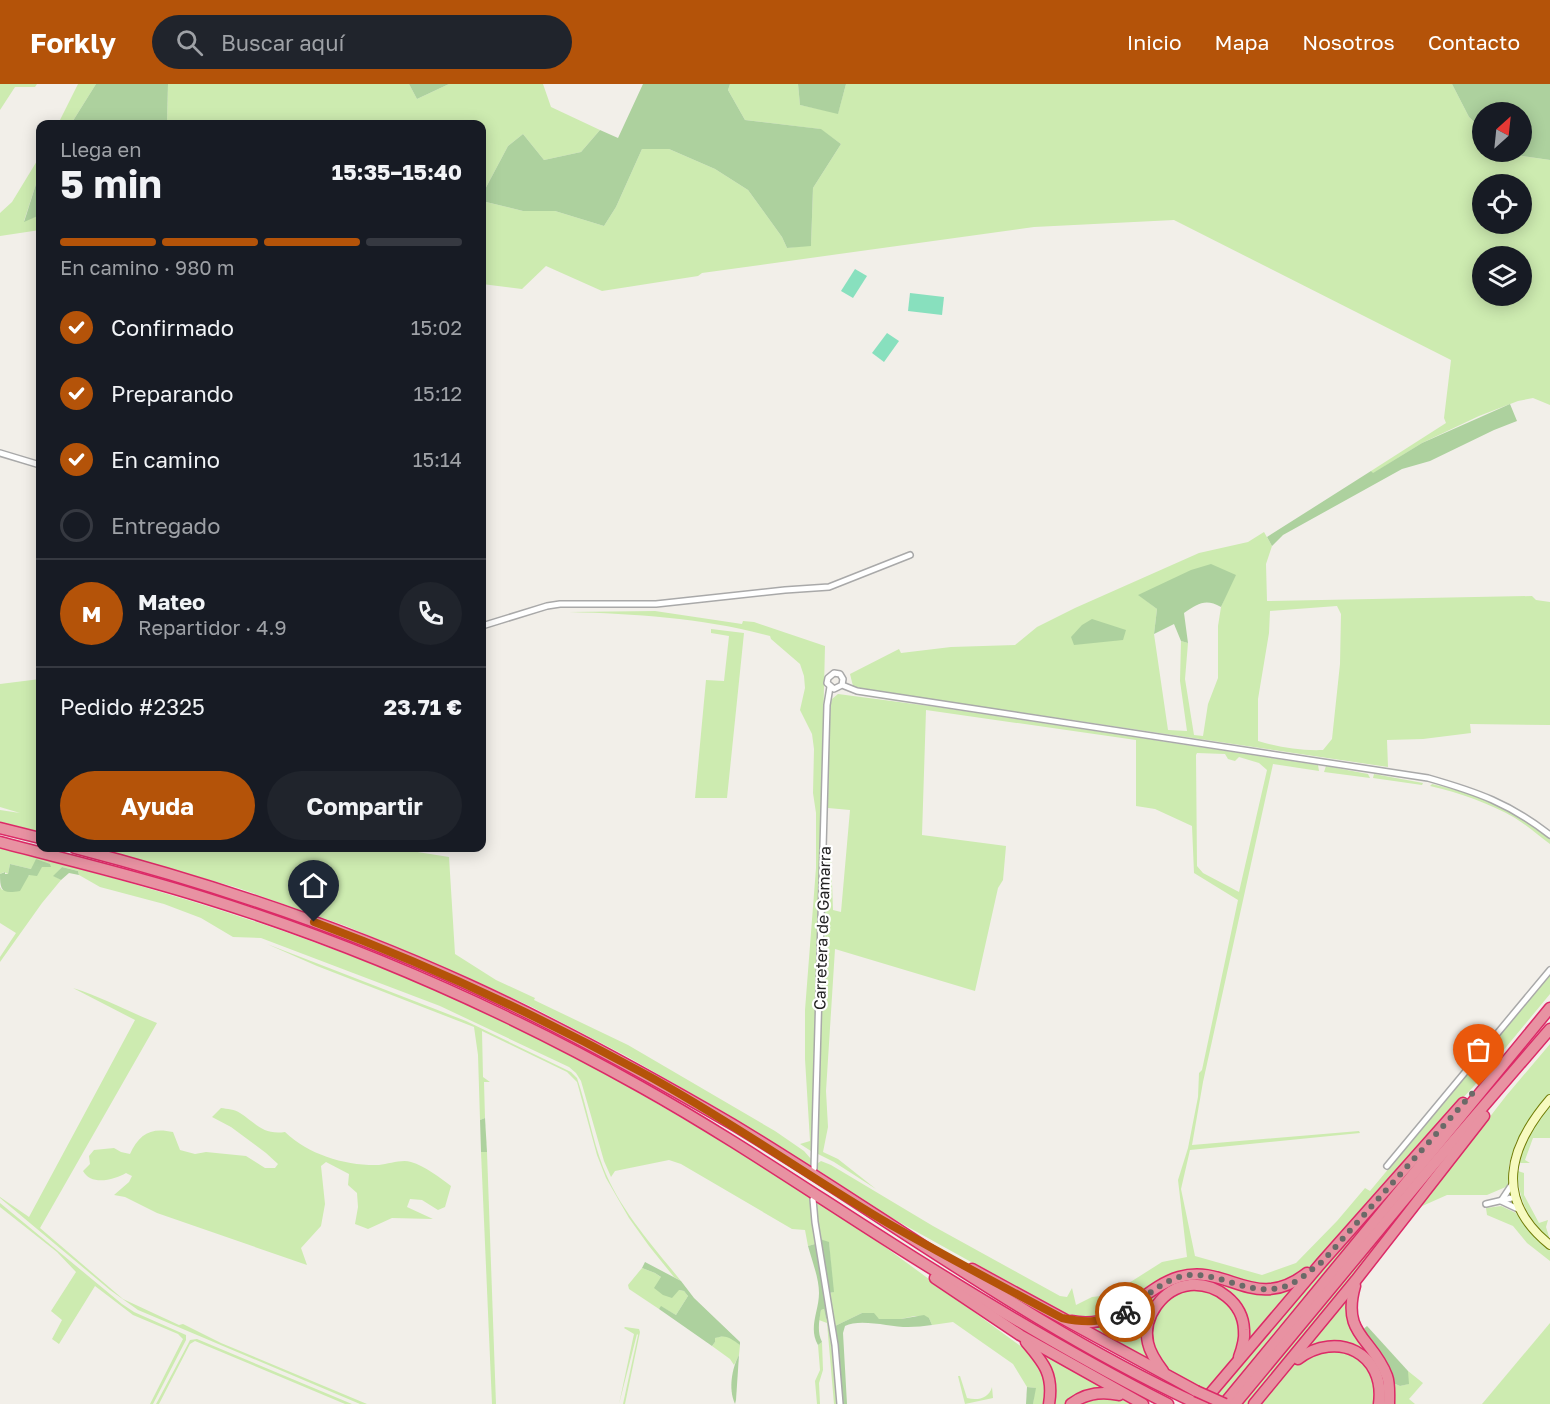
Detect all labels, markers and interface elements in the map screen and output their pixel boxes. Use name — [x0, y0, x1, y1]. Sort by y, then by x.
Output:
search box — [152, 15, 572, 69]
text: Forkly — [30, 26, 116, 59]
icon: search — [173, 26, 206, 59]
text: Buscar aquí — [221, 29, 344, 56]
text: Inicio — [1127, 29, 1182, 55]
text: Mapa — [1215, 29, 1269, 55]
text: Nosotros — [1302, 29, 1395, 55]
text: Contacto — [1428, 29, 1520, 55]
north arrow — [1472, 102, 1532, 162]
map controls — [1472, 102, 1532, 306]
text: Llega en — [60, 137, 142, 161]
text: 15:35–15:40 — [332, 158, 462, 185]
text: 5 min — [60, 160, 162, 207]
button: locate — [1472, 174, 1532, 234]
button: layers — [1472, 246, 1532, 306]
text: En camino · 980 m — [60, 255, 234, 279]
icon: check — [60, 311, 93, 344]
text: Confirmado — [111, 314, 234, 341]
text: 15:02 — [411, 315, 462, 339]
icon: check — [60, 377, 93, 410]
text: Preparando — [111, 380, 234, 407]
text: 15:12 — [413, 381, 462, 405]
icon: check — [60, 443, 93, 476]
text: En camino — [111, 446, 220, 473]
text: 15:14 — [413, 447, 462, 471]
text: Entregado — [111, 512, 220, 539]
button: phone — [399, 582, 462, 645]
text: Mateo — [138, 588, 205, 615]
text: M — [82, 600, 101, 627]
text: Repartidor · 4.9 — [138, 615, 287, 639]
text: Pedido #2325 — [60, 693, 205, 720]
text: 23.71 € — [384, 693, 462, 720]
button: Ayuda — [60, 771, 255, 840]
button: Compartir — [267, 771, 462, 840]
street label: Carretera de Gamarra — [809, 846, 835, 1010]
pin — [288, 860, 339, 922]
icon: home — [297, 869, 330, 902]
pin — [1453, 1024, 1504, 1086]
icon: bag — [1462, 1033, 1495, 1066]
courier — [1095, 1282, 1155, 1342]
icon: bike — [1109, 1296, 1142, 1329]

